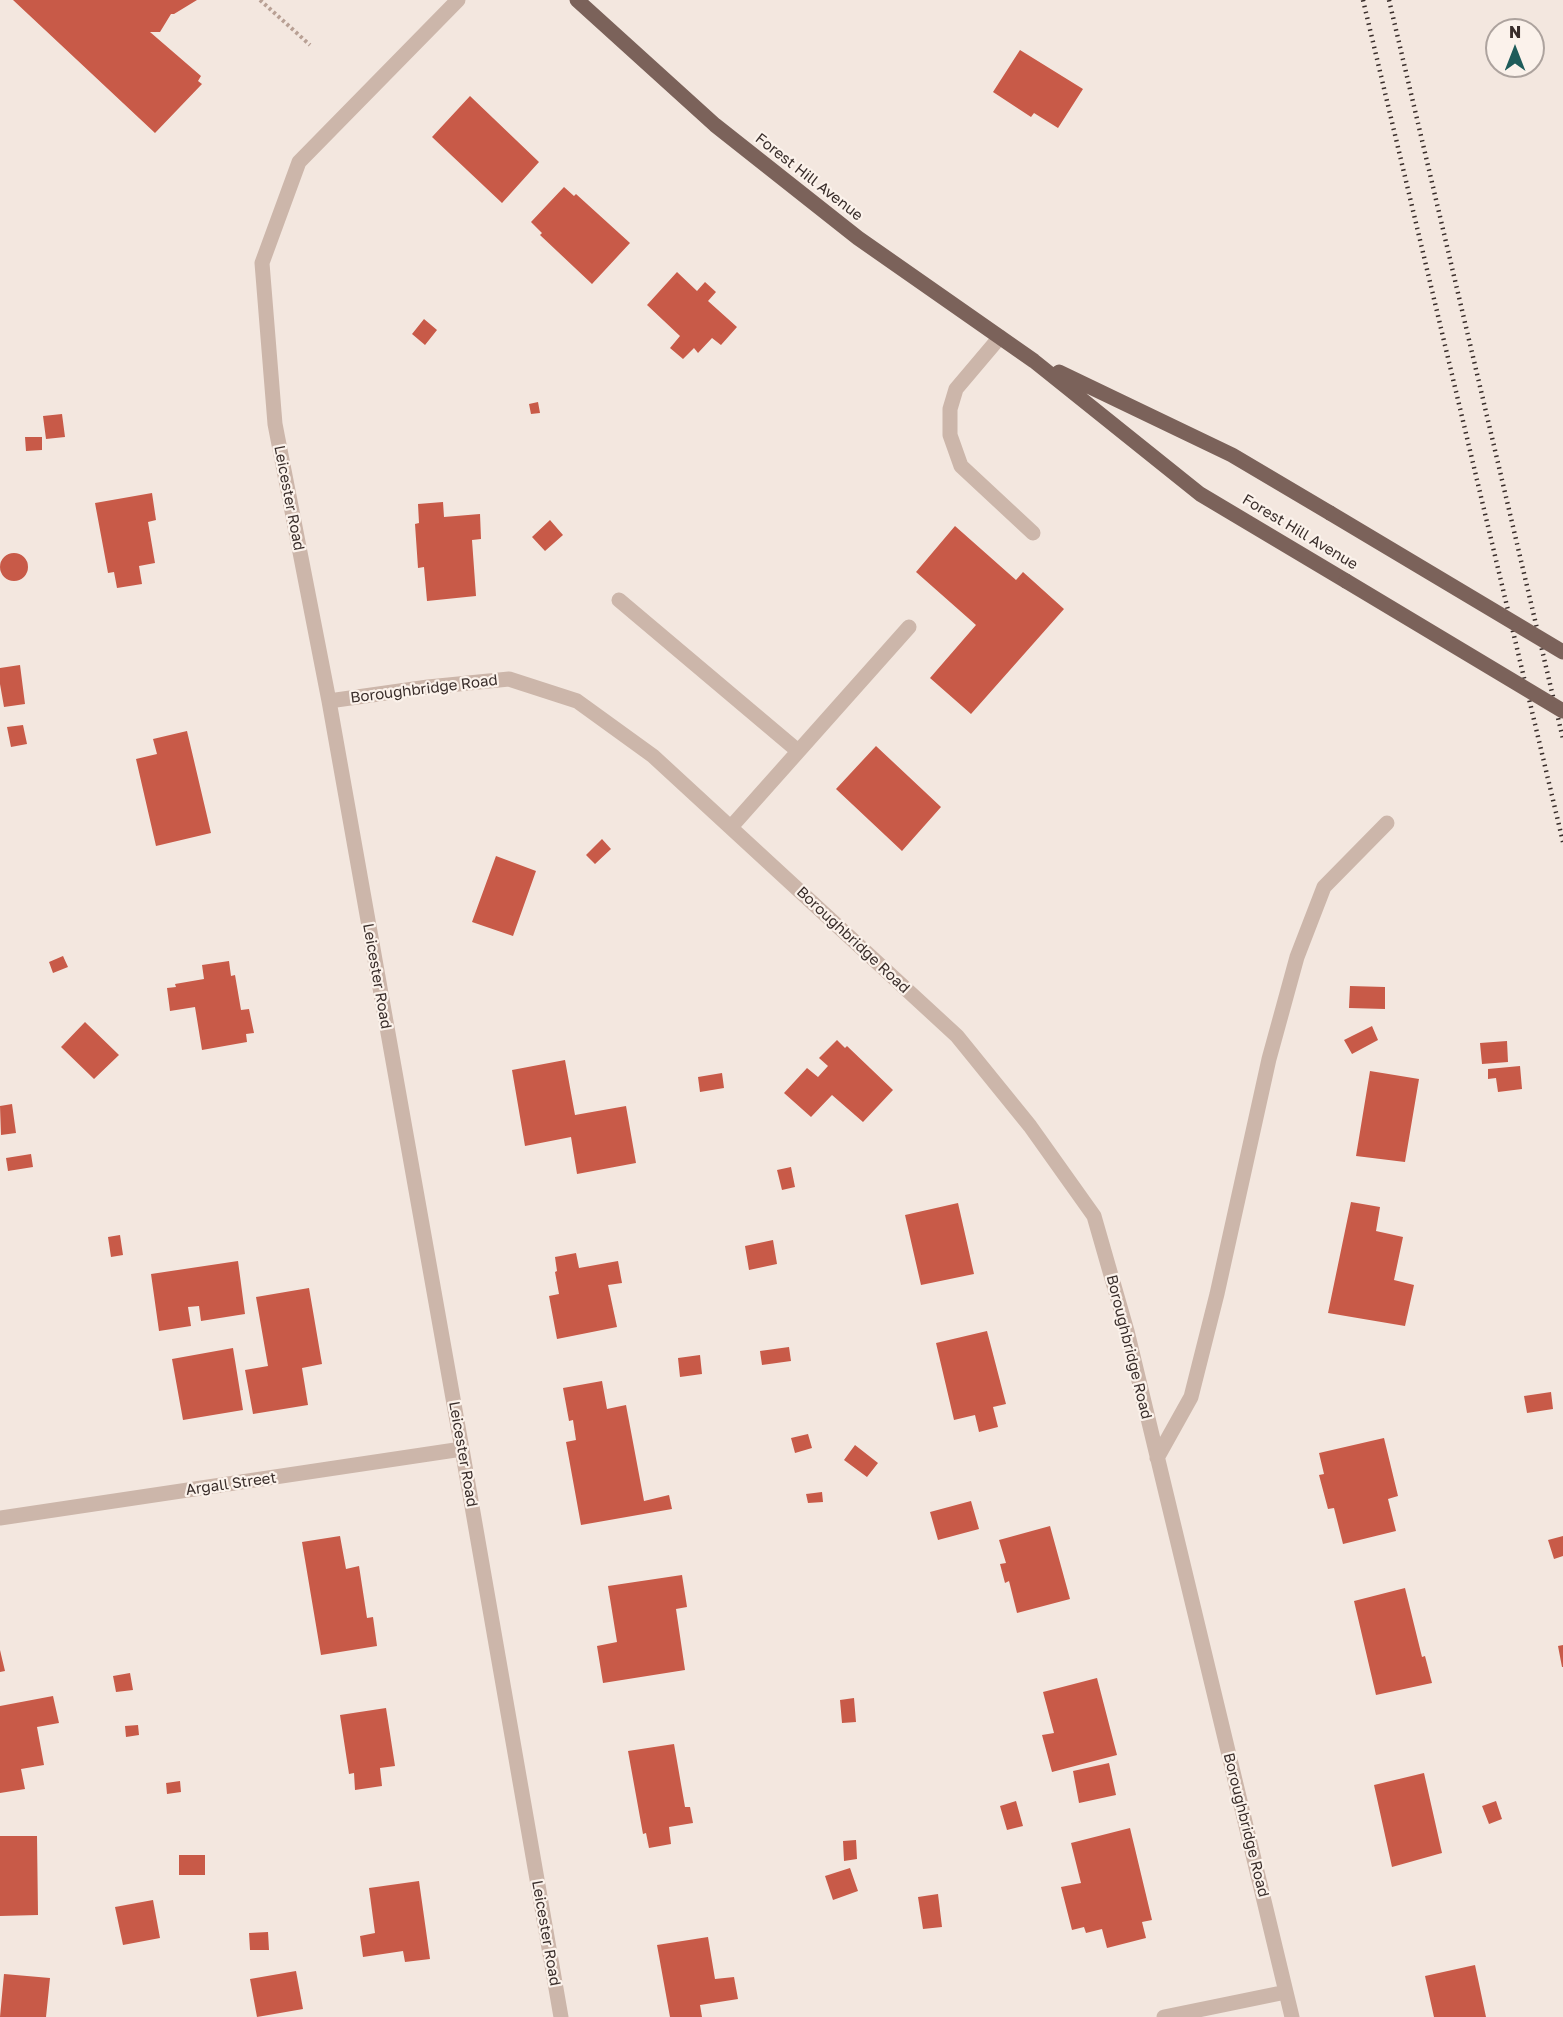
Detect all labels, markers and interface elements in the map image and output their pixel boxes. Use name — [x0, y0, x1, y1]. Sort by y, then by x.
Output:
north arrow — [1485, 18, 1545, 78]
text: N — [1509, 22, 1521, 42]
street label: Forest Hill Avenue — [752, 129, 866, 225]
street label: Leicester Road — [270, 444, 308, 552]
street label: Forest Hill Avenue — [1239, 490, 1361, 574]
street label: Boroughbridge Road — [349, 671, 499, 707]
street label: Boroughbridge Road — [793, 883, 913, 997]
street label: Leicester Road — [359, 922, 395, 1030]
street label: Boroughbridge Road — [1102, 1273, 1156, 1421]
street label: Leicester Road — [445, 1400, 481, 1508]
street label: Argall Street — [185, 1469, 277, 1499]
street label: Boroughbridge Road — [1219, 1751, 1273, 1899]
street label: Leicester Road — [528, 1879, 564, 1987]

